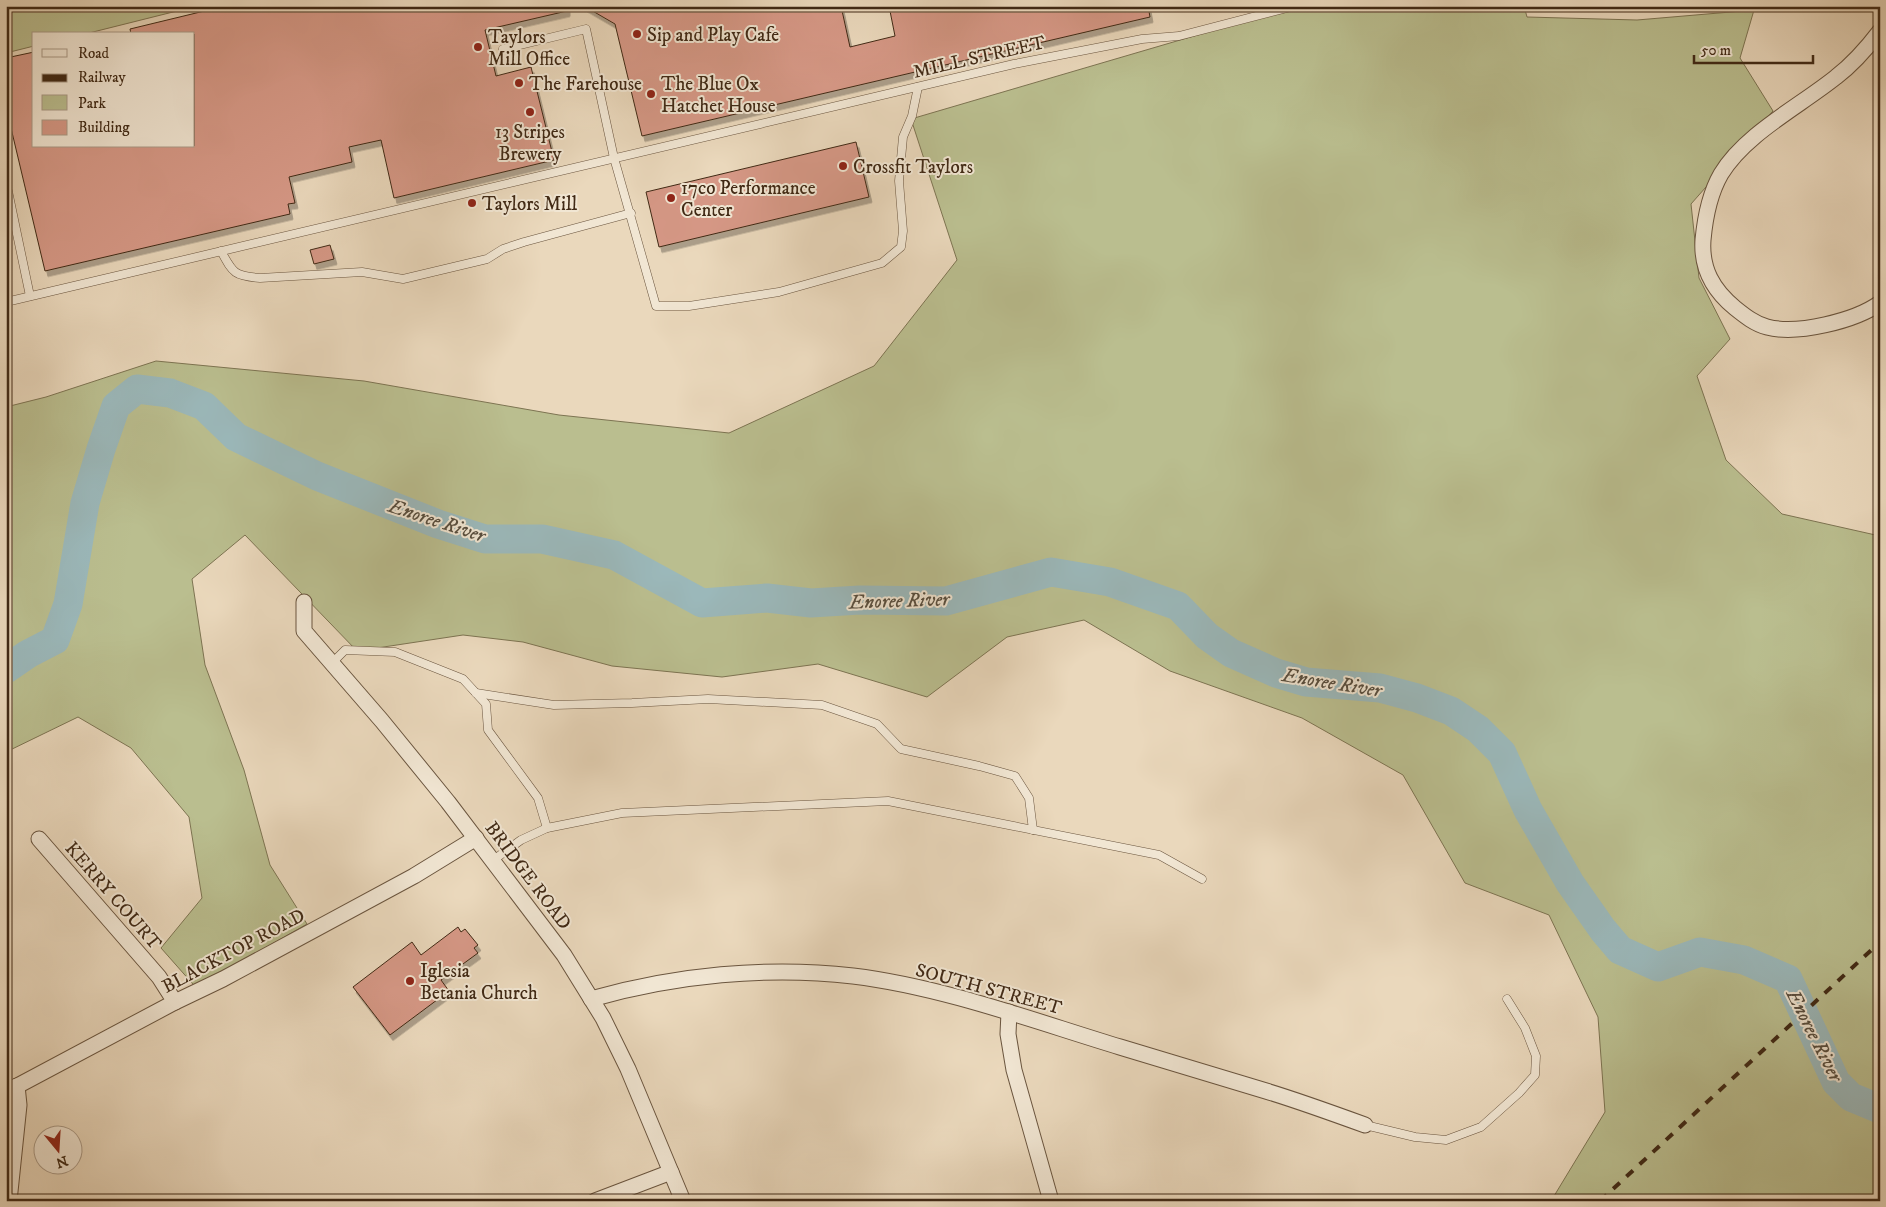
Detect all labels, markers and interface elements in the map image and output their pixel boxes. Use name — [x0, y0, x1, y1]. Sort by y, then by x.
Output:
place label: Sip and Play Cafe — [647, 24, 779, 47]
place label: Taylors Mill Office — [488, 26, 570, 71]
marker: Sip and Play Cafe — [631, 28, 643, 40]
street label: MILL STREET — [911, 31, 1048, 84]
legend — [32, 32, 195, 148]
scale bar — [1694, 32, 1812, 64]
marker: Taylors Mill Office — [472, 41, 484, 53]
text: 50 m — [1701, 41, 1731, 60]
text: Road — [78, 44, 110, 63]
text: Railway — [78, 68, 126, 87]
place label: The Farehouse — [529, 73, 642, 96]
place label: The Blue Ox Hatchet House — [661, 73, 776, 118]
marker: The Farehouse — [513, 77, 525, 89]
marker: The Blue Ox Hatchet House — [645, 88, 657, 100]
text: Park — [78, 94, 107, 113]
marker: 13 Stripes Brewery — [524, 106, 536, 118]
text: Building — [78, 118, 130, 137]
place label: 13 Stripes Brewery — [495, 121, 565, 166]
place label: Crossfit Taylors — [853, 156, 973, 179]
marker: Crossfit Taylors — [837, 160, 849, 172]
place label: 17co Performance Center — [681, 177, 816, 222]
marker: 17co Performance Center — [665, 192, 677, 204]
place label: Taylors Mill — [482, 193, 578, 216]
marker: Taylors Mill — [466, 197, 478, 209]
water label: Enoree River — [384, 494, 490, 549]
water label: Enoree River — [848, 587, 951, 616]
water label: Enoree River — [1279, 663, 1385, 704]
street label: BRIDGE ROAD — [480, 817, 576, 934]
street label: KERRY COURT — [60, 837, 166, 955]
street label: BLACKTOP ROAD — [158, 904, 309, 999]
street label: SOUTH STREET — [913, 959, 1065, 1020]
place label: Iglesia Betania Church — [420, 960, 538, 1005]
marker: Iglesia Betania Church — [404, 975, 416, 987]
water label: Enoree River — [1779, 984, 1848, 1088]
north arrow — [32, 1124, 82, 1174]
text: N — [53, 1151, 70, 1172]

